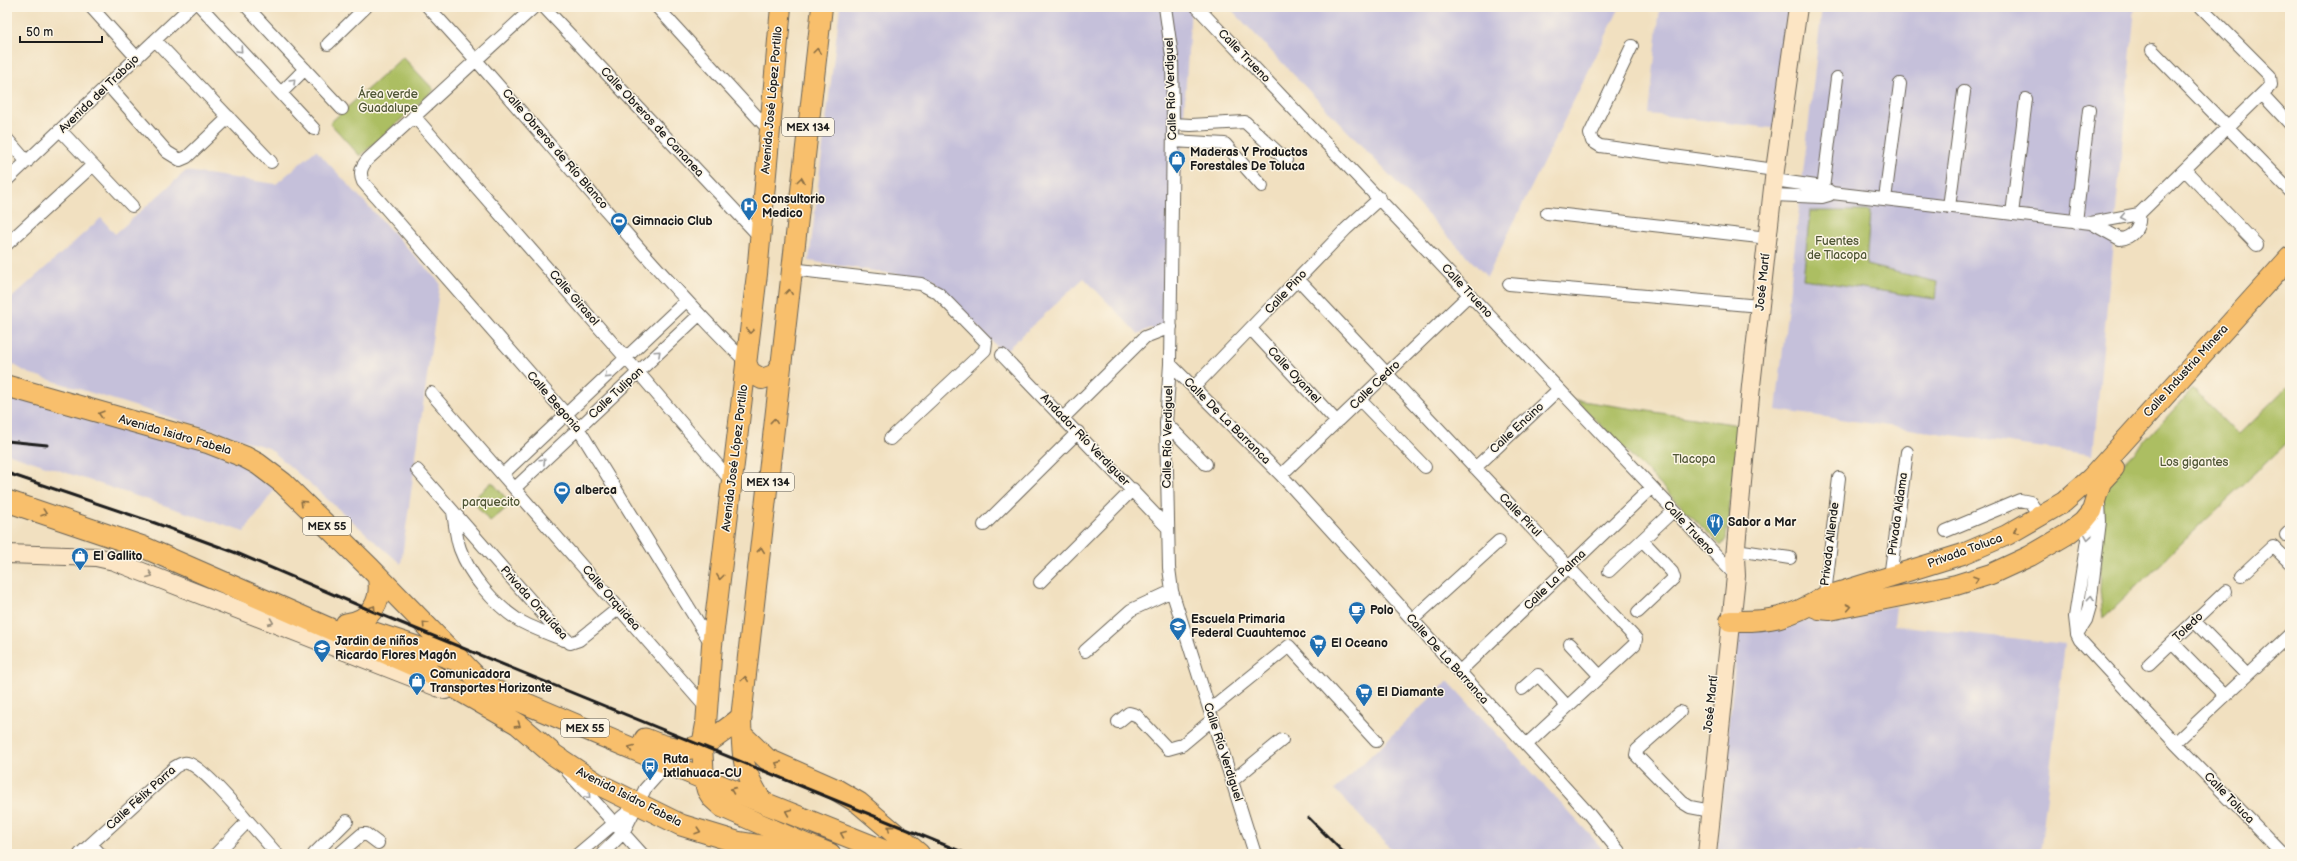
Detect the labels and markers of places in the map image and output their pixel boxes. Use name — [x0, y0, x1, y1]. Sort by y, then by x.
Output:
place label: Maderas Y Productos Forestales De Toluca — [1190, 145, 1308, 174]
shop icon: Maderas Y Productos Forestales De Toluca — [1167, 149, 1187, 174]
place label: Consultorio Medico — [762, 192, 825, 221]
hospital icon: Consultorio Medico — [739, 196, 759, 221]
sports icon: Gimnacio Club — [609, 211, 629, 236]
place label: Gimnacio Club — [632, 214, 713, 229]
sports icon: alberca — [552, 480, 572, 505]
place label: alberca — [575, 483, 617, 498]
restaurant icon: Sabor a Mar — [1705, 512, 1725, 537]
place label: Sabor a Mar — [1728, 515, 1796, 530]
shop icon: El Gallito — [70, 546, 90, 571]
place label: El Gallito — [93, 549, 143, 564]
cafe icon: Polo — [1347, 600, 1367, 625]
place label: Polo — [1370, 603, 1394, 618]
place label: Escuela Primaria Federal Cuauhtemoc — [1191, 612, 1307, 641]
school or university icon: Escuela Primaria Federal Cuauhtemoc — [1168, 616, 1188, 641]
supermarket icon: El Oceano — [1308, 633, 1328, 658]
place label: Jardin de niños Ricardo Flores Magón — [335, 634, 457, 663]
place label: El Oceano — [1331, 636, 1388, 651]
school or university icon: Jardin de niños Ricardo Flores Magón — [312, 638, 332, 663]
place label: Comunicadora Transportes Horizonte — [430, 667, 552, 696]
shop icon: Comunicadora Transportes Horizonte — [407, 671, 427, 696]
supermarket icon: El Diamante — [1354, 682, 1374, 707]
place label: El Diamante — [1377, 685, 1444, 700]
place label: Ruta Ixtlahuaca-CU — [663, 752, 742, 781]
bus stop icon: Ruta Ixtlahuaca-CU — [640, 756, 660, 781]

